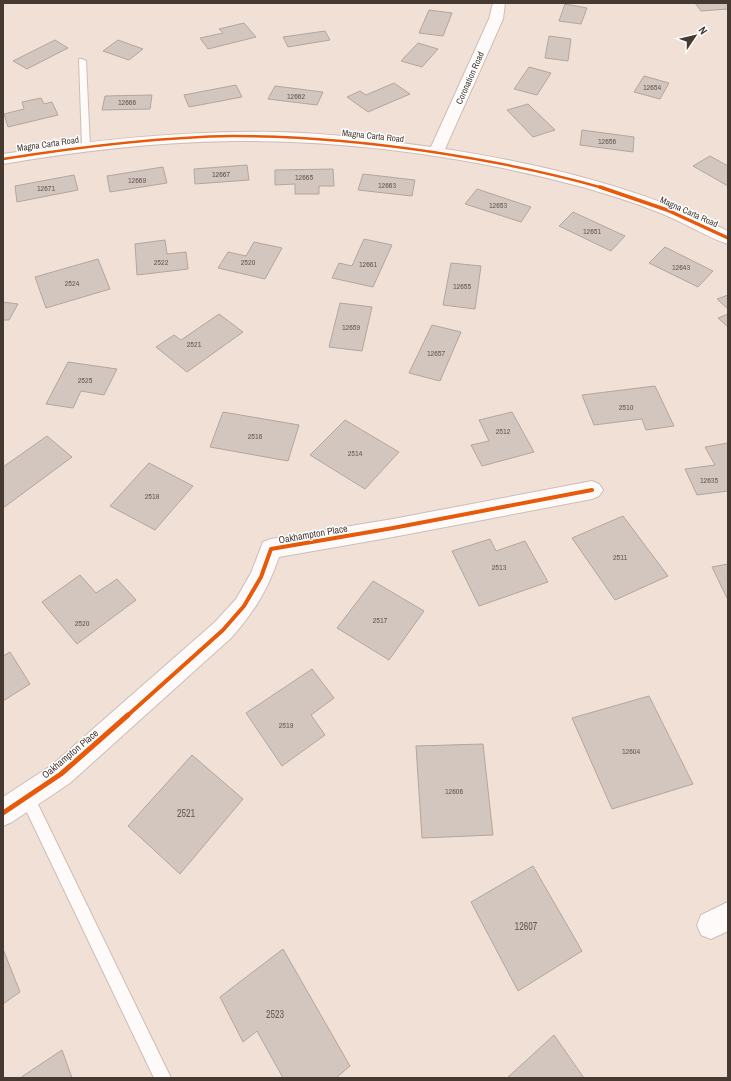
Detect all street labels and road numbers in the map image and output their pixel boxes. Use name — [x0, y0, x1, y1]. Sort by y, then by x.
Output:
street label: Coronation Road — [453, 50, 487, 106]
street label: Magna Carta Road — [341, 127, 405, 145]
street label: Magna Carta Road — [16, 134, 80, 154]
street label: Magna Carta Road — [658, 194, 720, 230]
street label: Oakhampton Place — [278, 521, 349, 546]
street label: Oakhampton Place — [39, 726, 101, 781]

